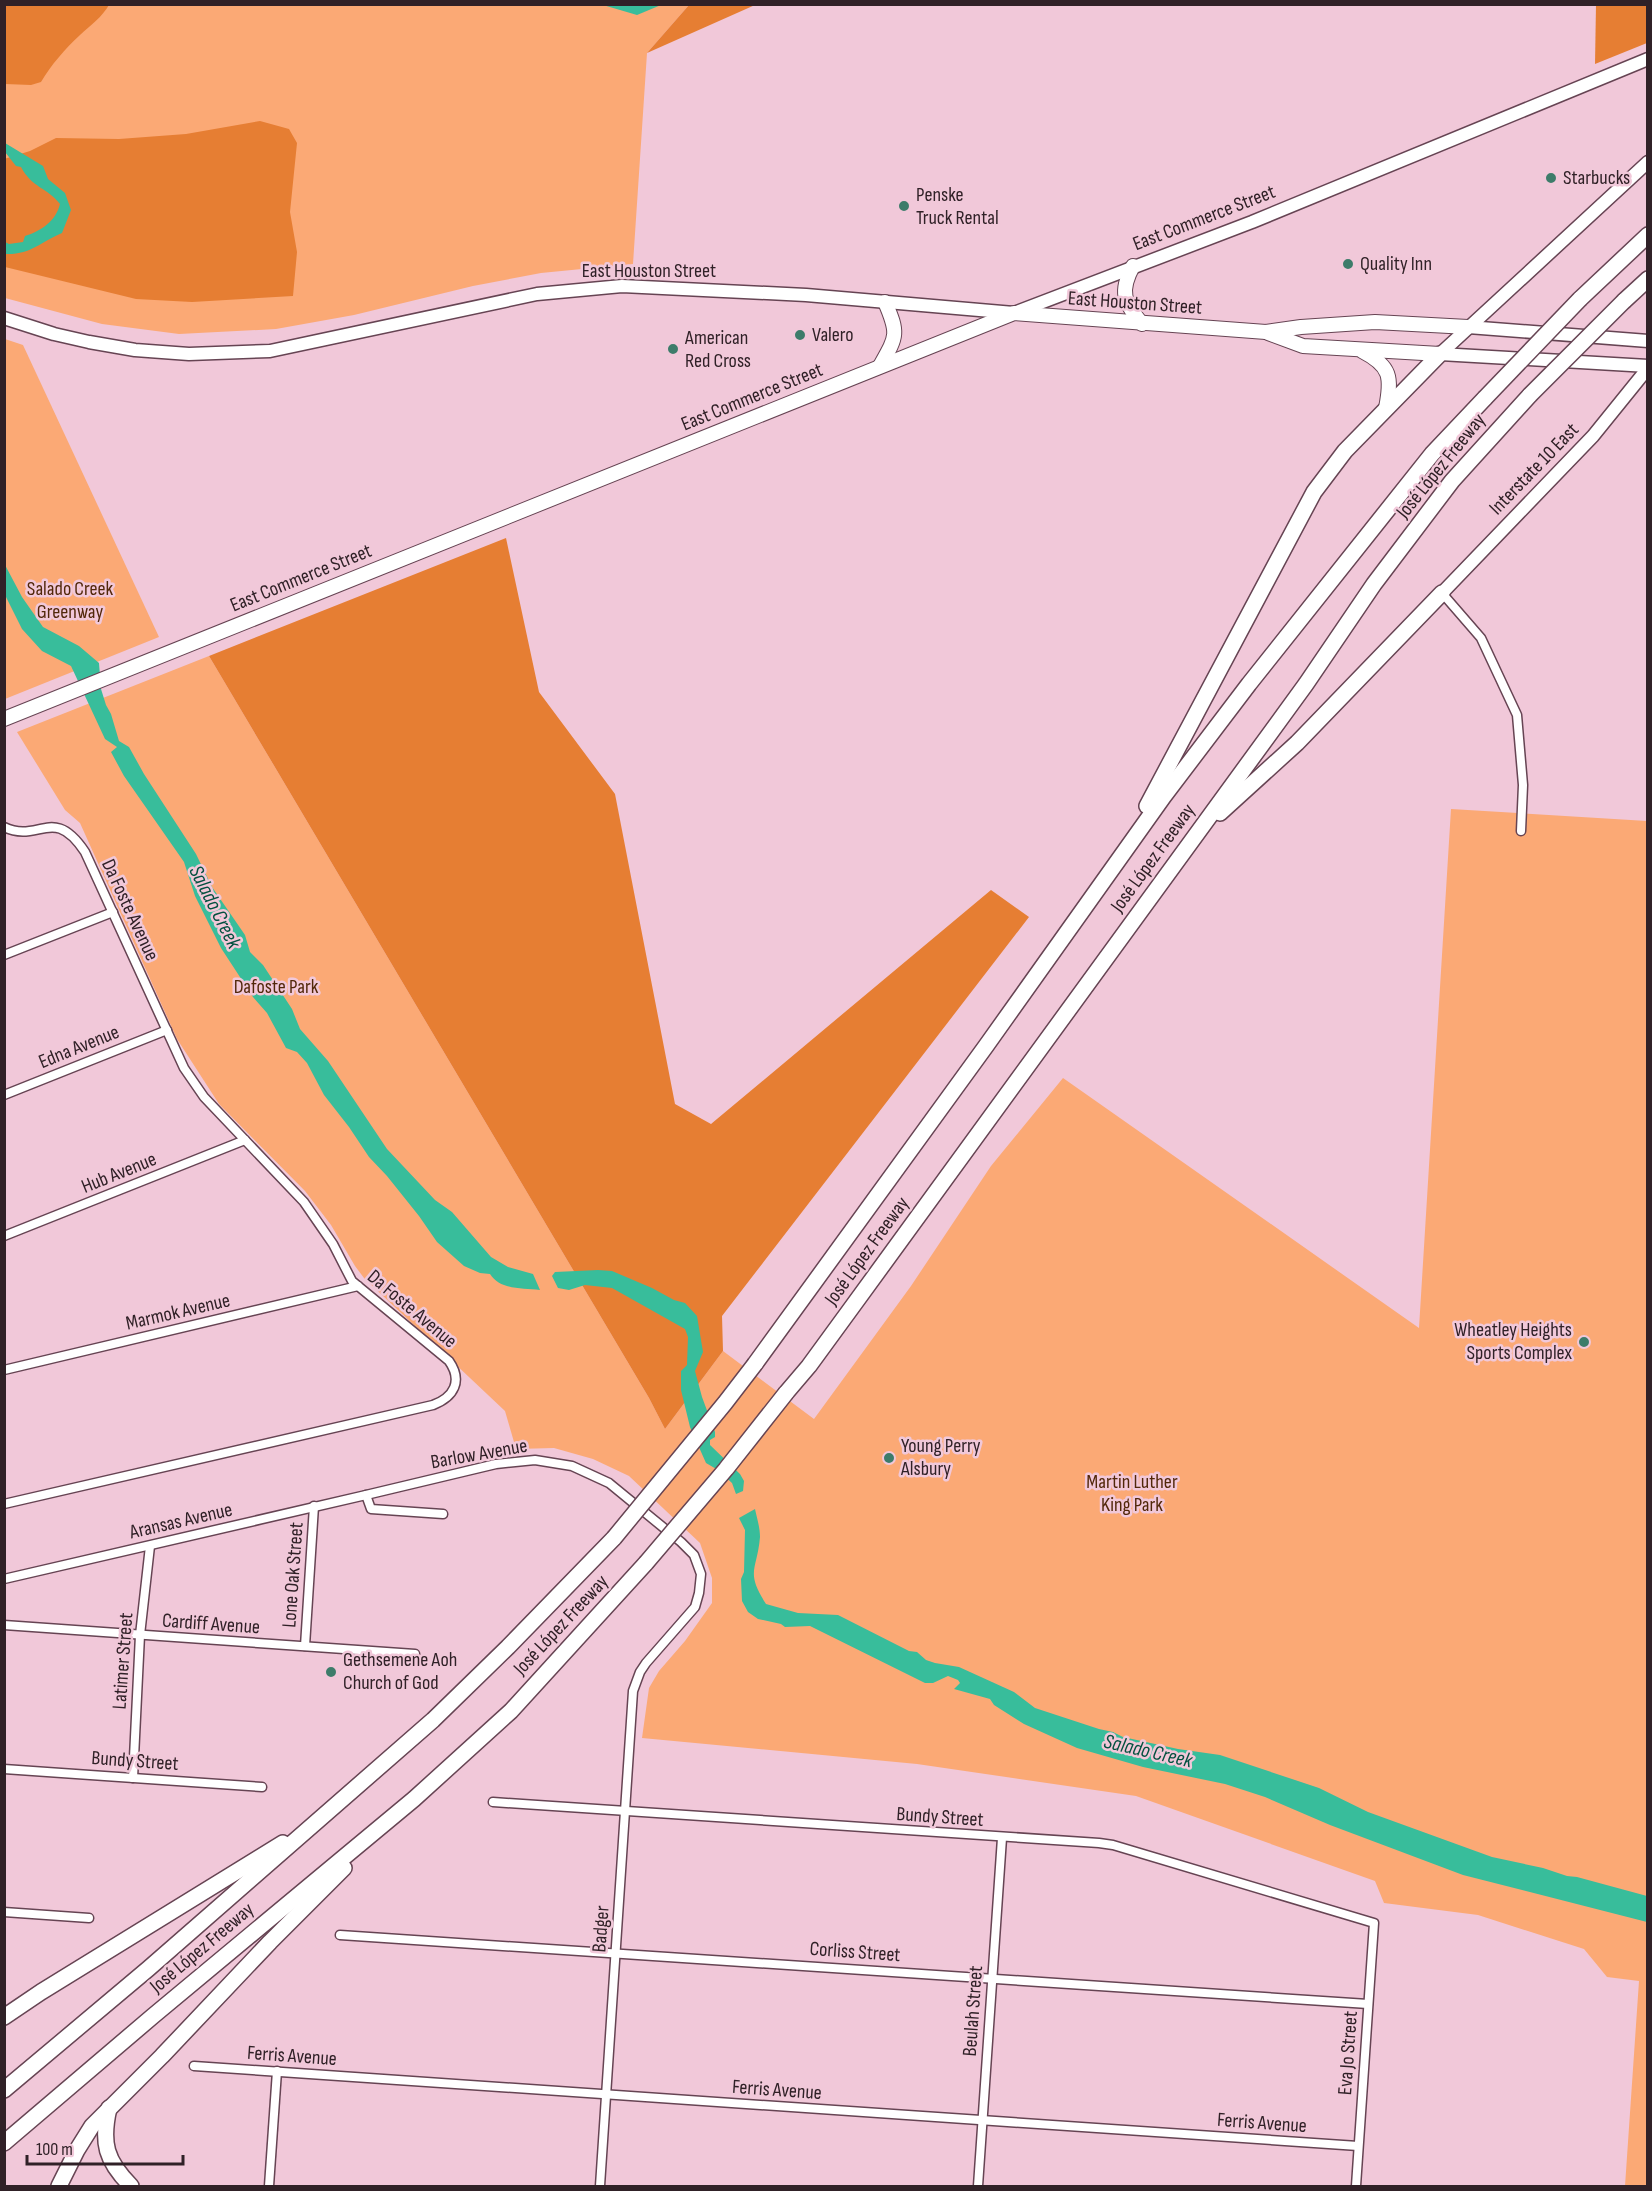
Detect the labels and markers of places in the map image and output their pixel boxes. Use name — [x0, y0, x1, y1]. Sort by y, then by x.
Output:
place label: Starbucks — [1563, 166, 1630, 190]
marker: Starbucks — [1544, 171, 1558, 185]
place label: Penske Truck Rental — [916, 183, 999, 230]
marker: Penske Truck Rental — [897, 199, 911, 213]
place label: Quality Inn — [1360, 252, 1432, 276]
marker: Quality Inn — [1341, 257, 1355, 271]
place label: Valero — [812, 323, 854, 347]
place label: American Red Cross — [684, 326, 751, 373]
marker: Valero — [793, 328, 807, 342]
marker: American Red Cross — [666, 342, 680, 356]
place label: Wheatley Heights Sports Complex — [1454, 1318, 1572, 1365]
marker: Wheatley Heights Sports Complex — [1577, 1335, 1591, 1349]
place label: Young Perry Alsbury — [900, 1434, 981, 1481]
marker: Young Perry Alsbury — [882, 1451, 896, 1465]
place label: Gethsemene Aoh Church of God — [343, 1648, 457, 1695]
marker: Gethsemene Aoh Church of God — [324, 1665, 338, 1679]

